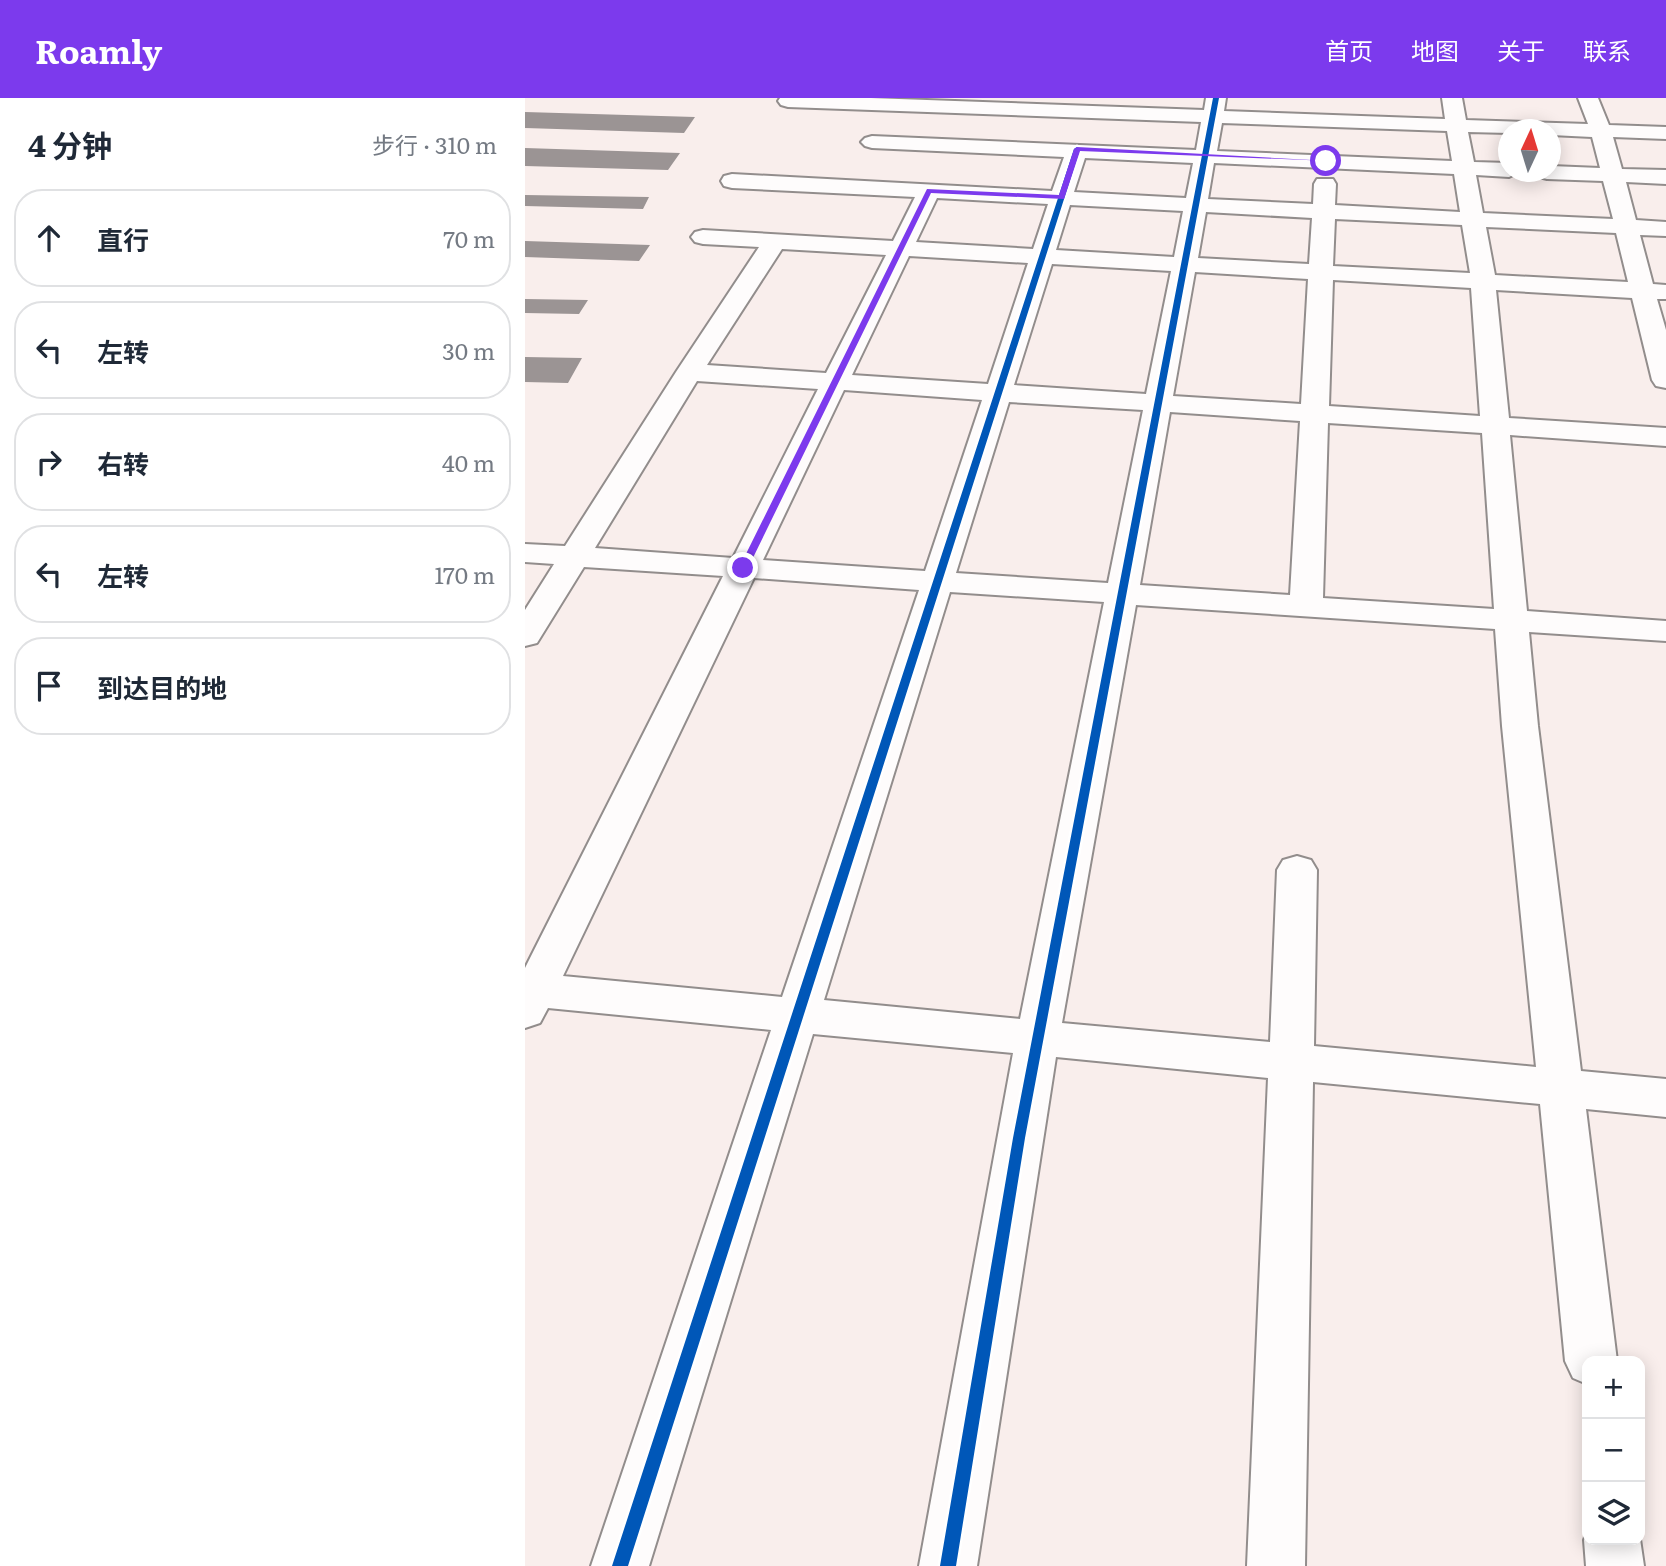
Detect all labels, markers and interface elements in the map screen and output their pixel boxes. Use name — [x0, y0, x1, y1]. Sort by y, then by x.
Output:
text: Roamly — [35, 25, 162, 74]
text: 首页 — [1325, 32, 1373, 67]
text: 地图 — [1411, 32, 1459, 67]
text: 关于 — [1497, 32, 1545, 67]
text: 联系 — [1583, 32, 1631, 67]
north arrow — [1498, 119, 1561, 182]
text: 4 分钟 — [28, 122, 112, 166]
text: 步行 · 310 m — [372, 127, 497, 161]
route start — [1310, 145, 1341, 176]
icon: ahead — [30, 219, 68, 257]
text: 直行 — [97, 219, 149, 258]
text: 70 m — [443, 221, 495, 255]
icon: left — [30, 331, 68, 369]
text: 左转 — [97, 331, 149, 370]
text: 30 m — [442, 333, 495, 367]
icon: right — [30, 443, 68, 481]
text: 右转 — [97, 443, 149, 482]
text: 40 m — [442, 445, 495, 479]
route end — [727, 552, 758, 583]
icon: left — [30, 555, 68, 593]
text: 左转 — [97, 555, 149, 594]
text: 170 m — [434, 557, 495, 591]
icon: arrive — [30, 667, 68, 705]
text: 到达目的地 — [97, 667, 227, 706]
map controls — [1582, 1356, 1645, 1545]
button: + — [1582, 1356, 1645, 1419]
button: − — [1582, 1419, 1645, 1482]
button: layers — [1582, 1482, 1645, 1545]

